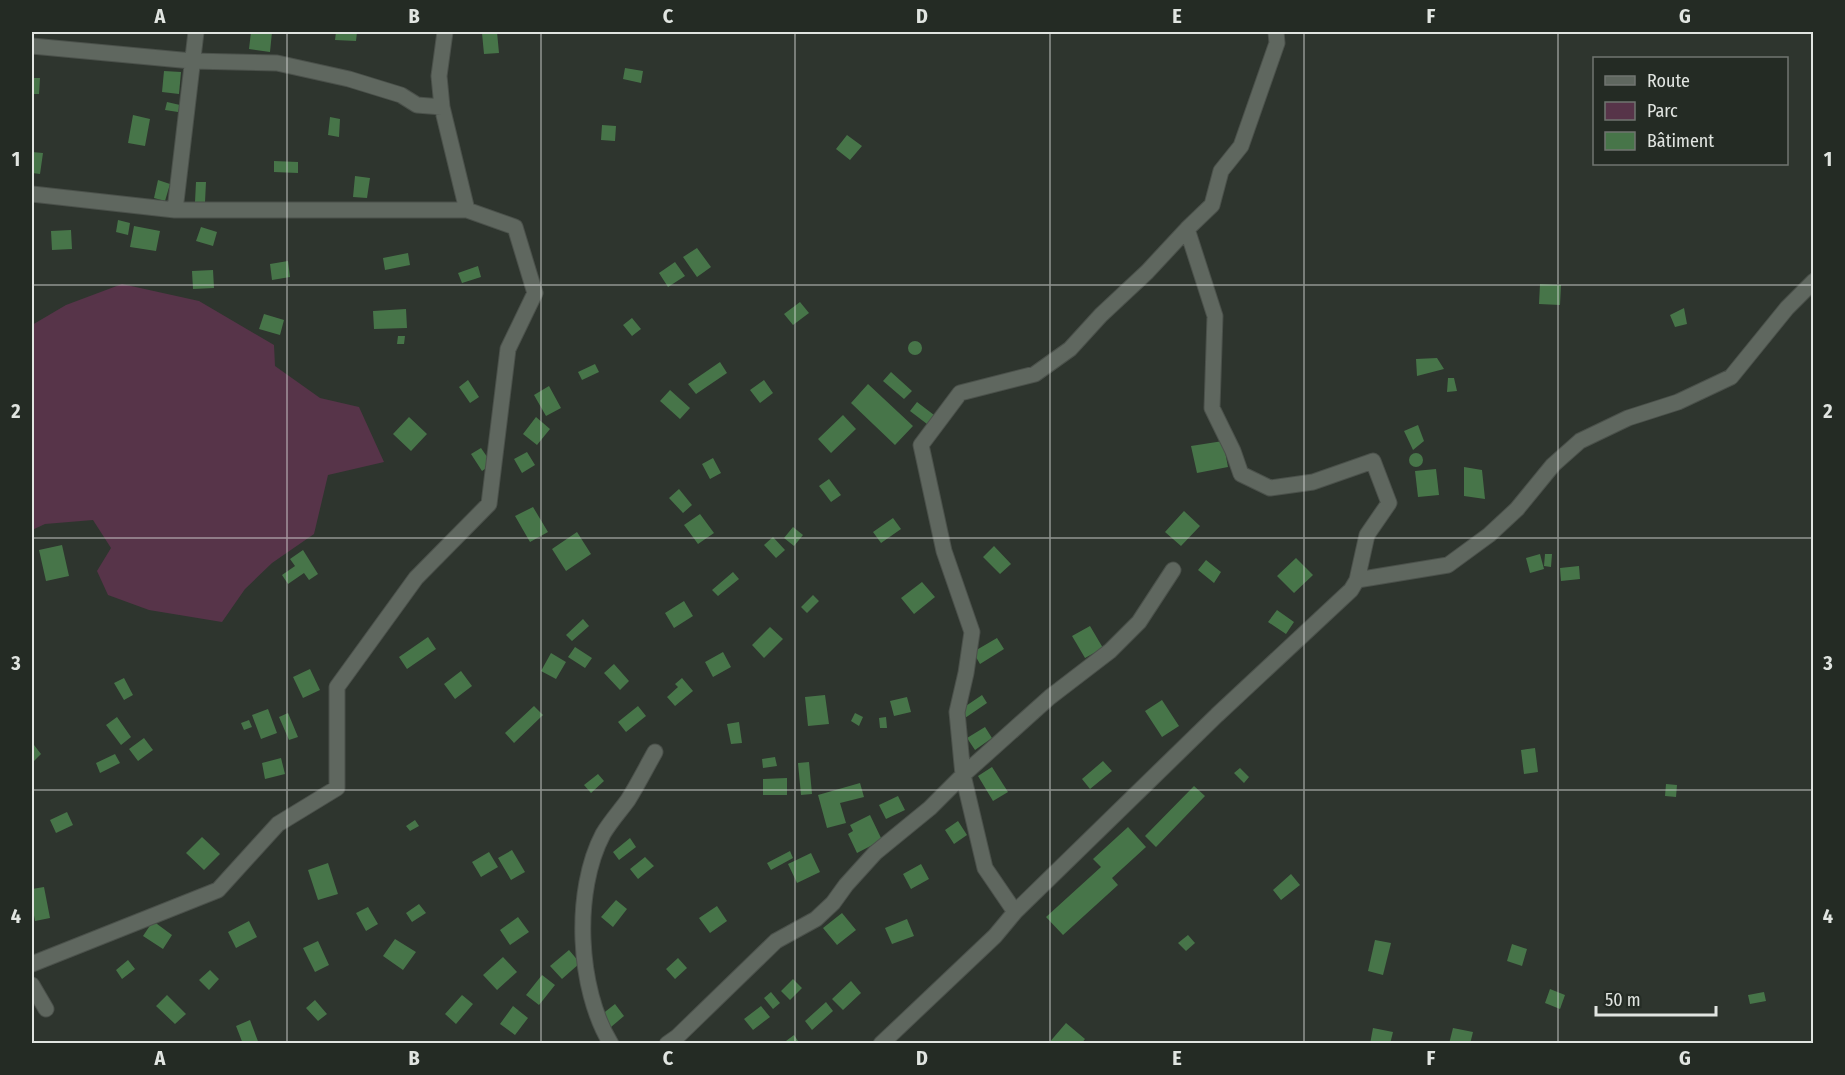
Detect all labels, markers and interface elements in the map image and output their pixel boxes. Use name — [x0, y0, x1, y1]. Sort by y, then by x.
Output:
text: A — [154, 4, 167, 28]
text: B — [408, 4, 420, 28]
text: C — [663, 4, 674, 28]
text: D — [916, 4, 928, 28]
text: E — [1172, 4, 1182, 28]
text: F — [1427, 4, 1436, 28]
text: G — [1679, 4, 1691, 28]
legend — [1593, 57, 1788, 165]
text: Route — [1647, 70, 1690, 92]
text: Parc — [1647, 100, 1678, 122]
text: Bâtiment — [1647, 130, 1714, 152]
text: 1 — [12, 147, 20, 171]
text: 1 — [1824, 147, 1832, 171]
text: 2 — [10, 399, 21, 423]
text: 2 — [1822, 399, 1833, 423]
text: 3 — [10, 651, 21, 675]
text: 3 — [1822, 651, 1833, 675]
text: 4 — [11, 904, 21, 928]
text: 4 — [1823, 904, 1833, 928]
scale bar — [1596, 979, 1716, 1017]
text: 50 m — [1605, 989, 1641, 1011]
text: A — [154, 1046, 167, 1070]
text: B — [408, 1046, 420, 1070]
text: C — [663, 1046, 674, 1070]
text: D — [916, 1046, 928, 1070]
text: E — [1172, 1046, 1182, 1070]
text: F — [1427, 1046, 1436, 1070]
text: G — [1679, 1046, 1691, 1070]

